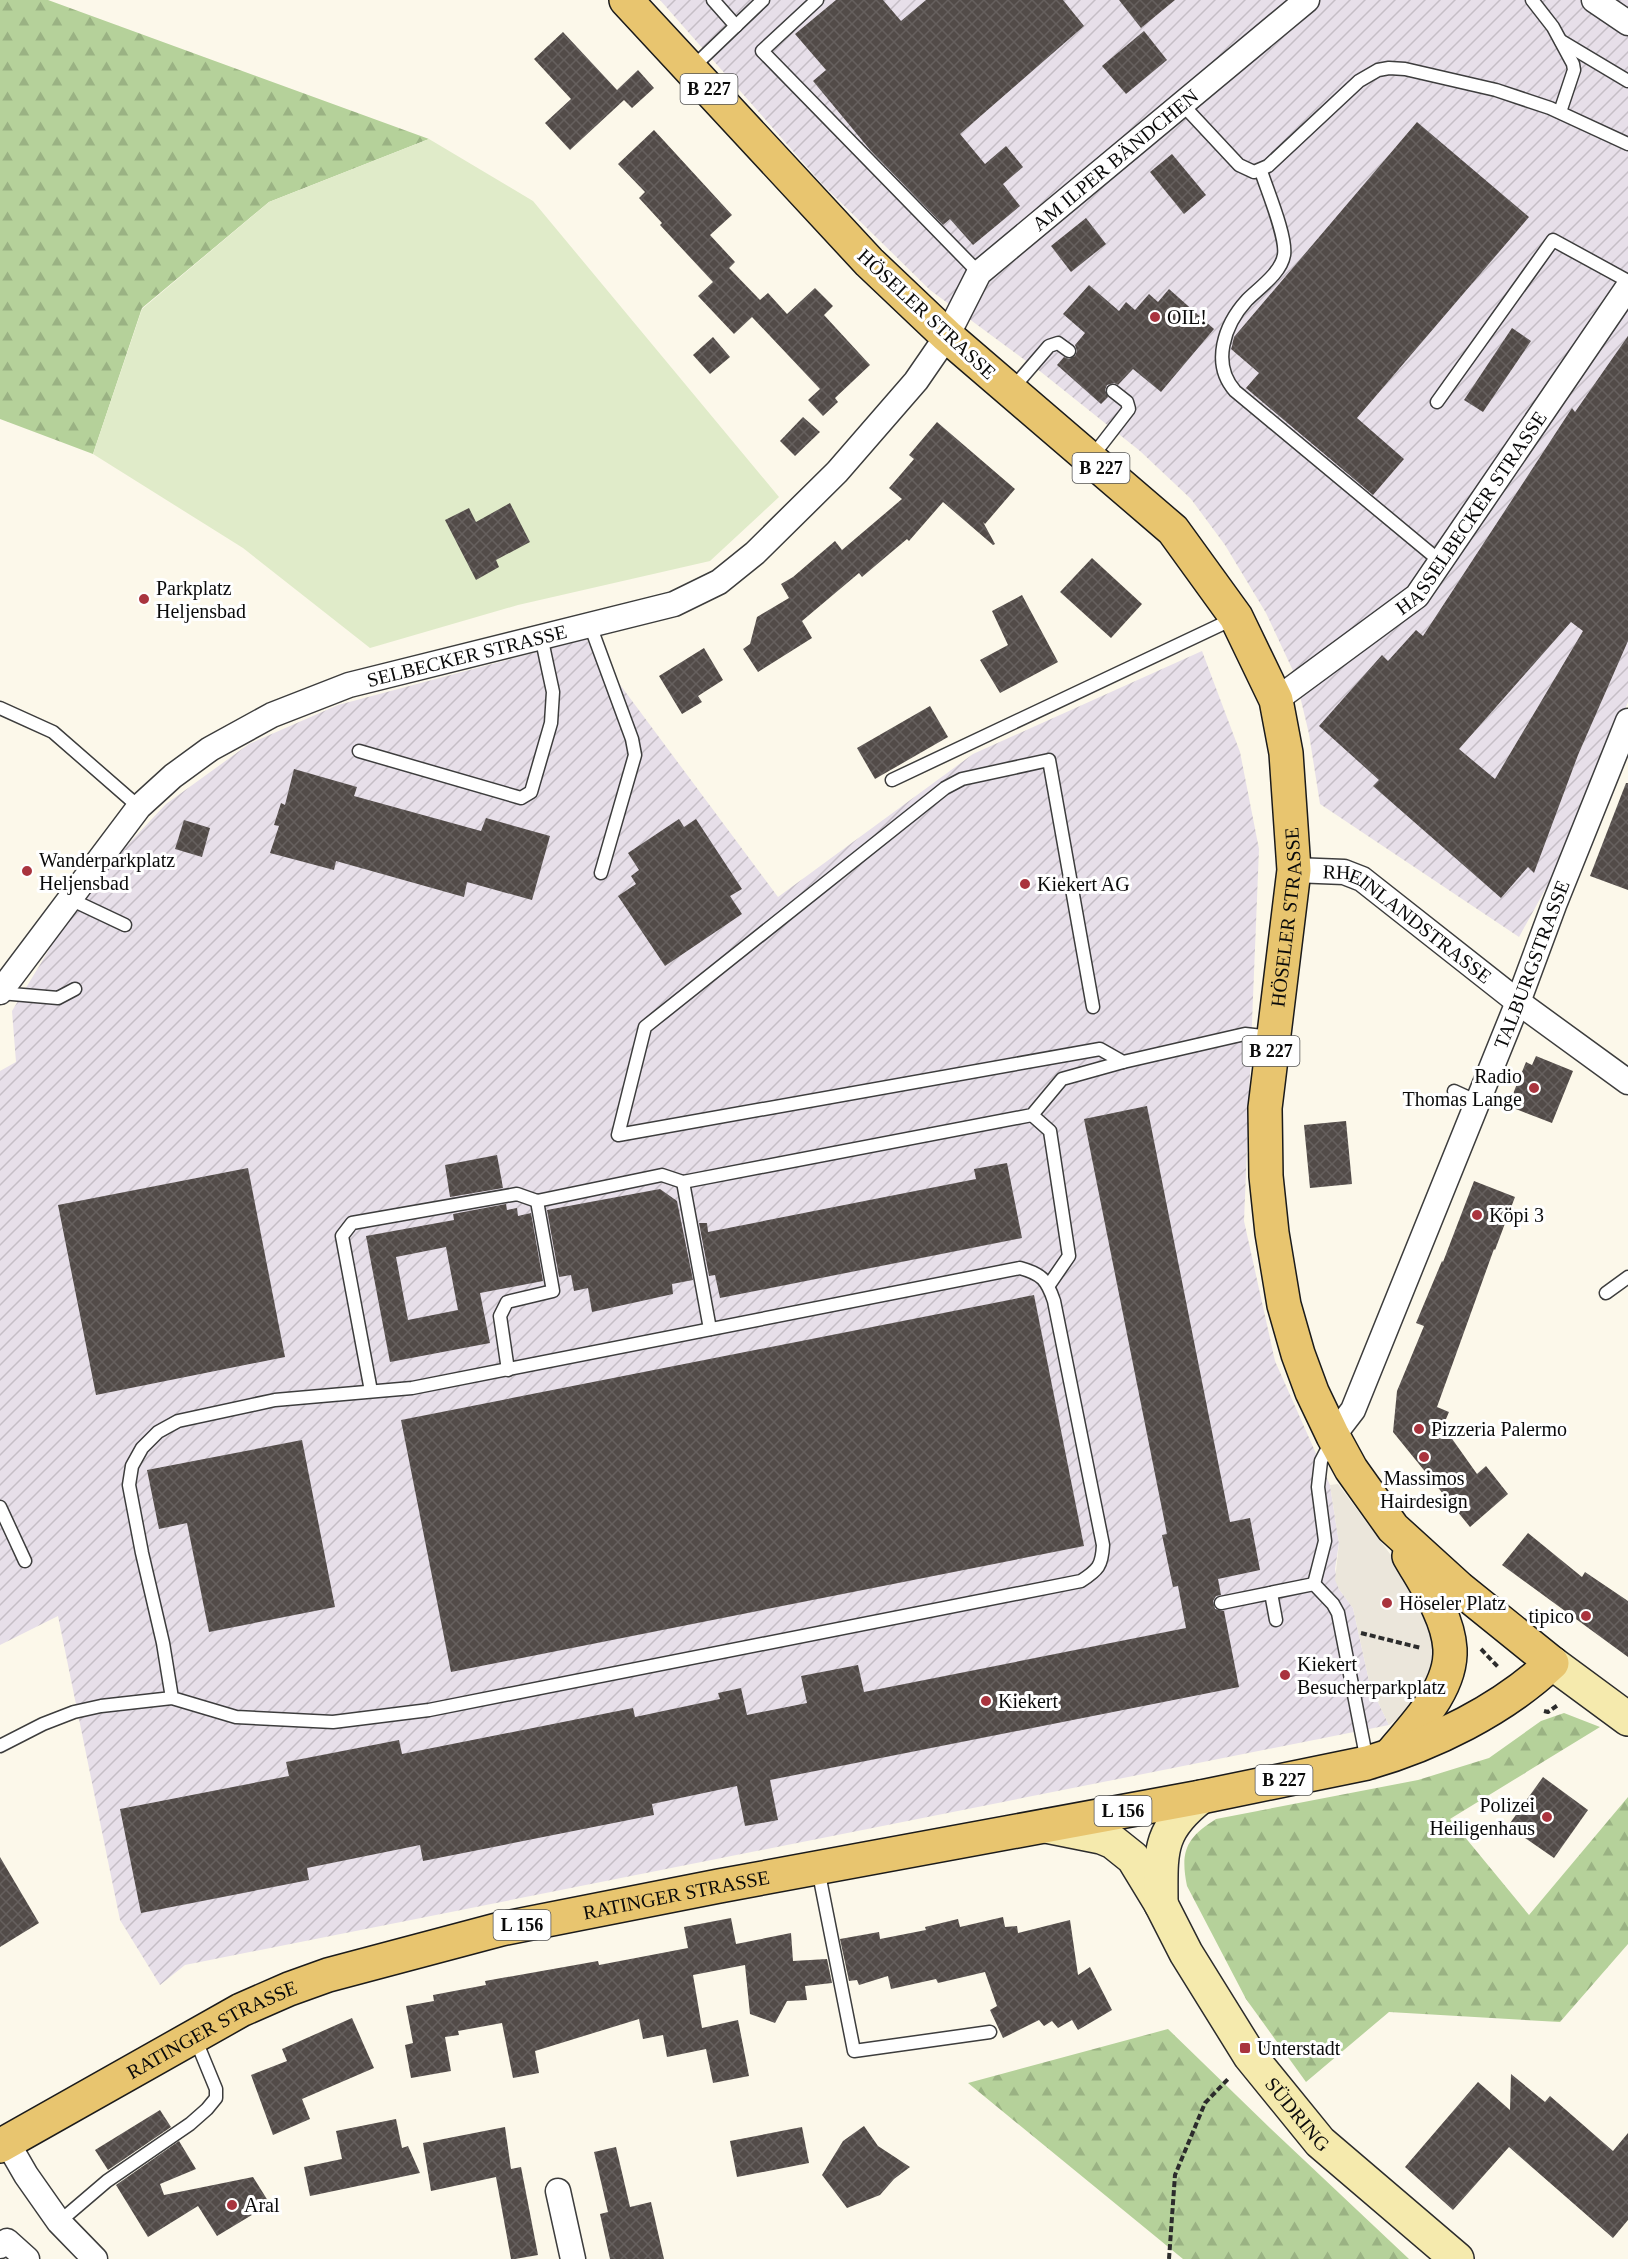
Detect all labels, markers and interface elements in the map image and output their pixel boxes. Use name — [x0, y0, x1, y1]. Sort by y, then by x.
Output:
road number: B 227 — [680, 74, 738, 104]
street label: AM ILPER BÄNDCHEN — [1028, 84, 1202, 235]
street label: HÖSELER STRASSE — [853, 244, 1001, 384]
place label: OIL! — [1167, 306, 1207, 328]
marker: OIL! — [1148, 310, 1162, 324]
street label: HASSELBECKER STRASSE — [1391, 407, 1551, 619]
road number: B 227 — [1072, 453, 1130, 483]
place label: Parkplatz Heljensbad — [156, 577, 246, 623]
marker: Parkplatz Heljensbad — [137, 592, 151, 606]
street label: SELBECKER STRASSE — [365, 620, 569, 691]
street label: HÖSELER STRASSE — [1266, 827, 1305, 1008]
place label: Wanderparkplatz Heljensbad — [39, 849, 175, 895]
street label: RHEINLANDSTRASSE — [1322, 860, 1496, 988]
marker: Wanderparkplatz Heljensbad — [20, 864, 34, 878]
place label: Kiekert AG — [1037, 873, 1130, 895]
marker: Kiekert AG — [1018, 877, 1032, 891]
street label: TALBURGSTRASSE — [1489, 877, 1574, 1052]
road number: B 227 — [1242, 1036, 1300, 1066]
place label: Radio Thomas Lange — [1403, 1065, 1522, 1111]
marker: Radio Thomas Lange — [1527, 1081, 1541, 1095]
place label: Köpi 3 — [1489, 1204, 1544, 1227]
marker: Köpi 3 — [1470, 1208, 1484, 1222]
place label: Pizzeria Palermo — [1431, 1418, 1567, 1440]
marker: Pizzeria Palermo — [1412, 1422, 1426, 1436]
marker: Massimos Hairdesign — [1417, 1450, 1431, 1464]
place label: Massimos Hairdesign — [1380, 1467, 1468, 1513]
place label: Höseler Platz — [1399, 1592, 1506, 1614]
marker: Höseler Platz — [1380, 1596, 1394, 1610]
place label: tipico — [1528, 1605, 1574, 1628]
marker: tipico — [1579, 1609, 1593, 1623]
place label: Kiekert Besucherparkplatz — [1297, 1653, 1446, 1699]
marker: Kiekert Besucherparkplatz — [1278, 1668, 1292, 1682]
place label: Kiekert — [998, 1690, 1058, 1712]
marker: Kiekert — [979, 1694, 993, 1708]
road number: B 227 — [1256, 1765, 1312, 1795]
place label: Polizei Heiligenhaus — [1429, 1794, 1535, 1840]
road number: L 156 — [1094, 1796, 1152, 1826]
marker: Polizei Heiligenhaus — [1540, 1810, 1554, 1824]
street label: RATINGER STRASSE — [581, 1866, 771, 1924]
road number: L 156 — [494, 1910, 550, 1940]
street label: RATINGER STRASSE — [123, 1976, 300, 2083]
place label: Unterstadt — [1257, 2037, 1341, 2059]
marker: Unterstadt — [1238, 2041, 1252, 2055]
street label: SÜDRING — [1261, 2073, 1334, 2156]
place label: Aral — [244, 2194, 280, 2216]
marker: Aral — [225, 2198, 239, 2212]

